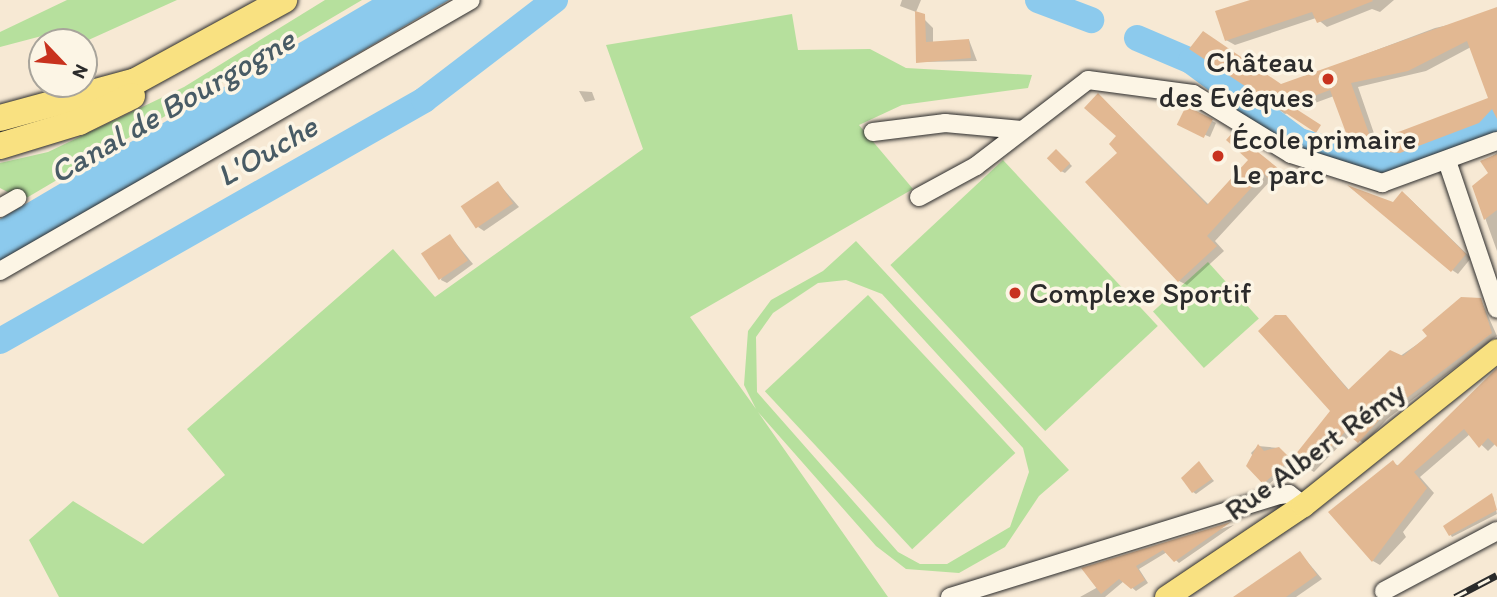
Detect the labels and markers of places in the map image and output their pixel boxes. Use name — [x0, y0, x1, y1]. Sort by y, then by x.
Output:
place label: Château des Evêques — [1159, 44, 1314, 114]
marker: Château des Evêques — [1320, 71, 1336, 87]
place label: École primaire Le parc — [1232, 121, 1416, 192]
marker: École primaire Le parc — [1210, 148, 1226, 164]
place label: Complexe Sportif — [1029, 275, 1252, 311]
marker: Complexe Sportif — [1007, 285, 1023, 301]

